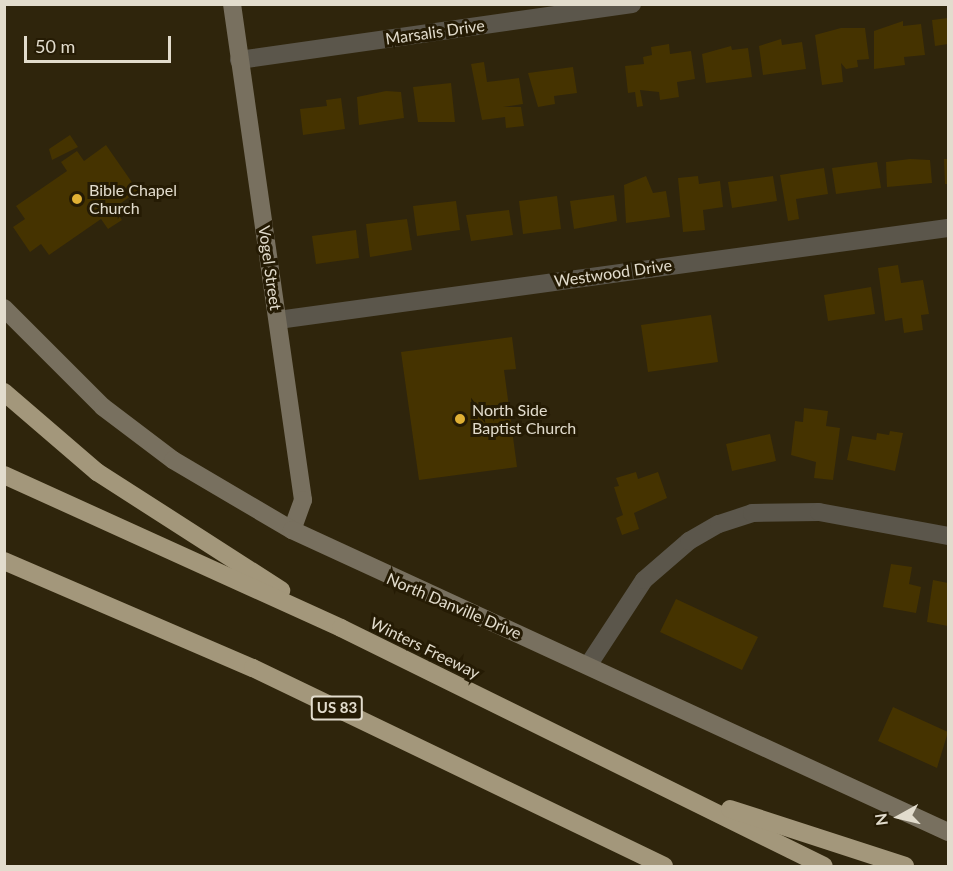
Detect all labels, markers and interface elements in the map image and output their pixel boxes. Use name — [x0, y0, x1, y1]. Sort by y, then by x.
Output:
street label: Marsalis Drive — [384, 16, 486, 48]
scale bar — [27, 24, 174, 62]
text: 50 m — [35, 35, 75, 57]
place label: Bible Chapel Church — [89, 180, 177, 218]
marker: Bible Chapel Church — [70, 192, 84, 206]
street label: Vogel Street — [255, 224, 285, 312]
street label: Westwood Drive — [553, 255, 673, 291]
place label: North Side Baptist Church — [472, 400, 576, 438]
marker: North Side Baptist Church — [453, 412, 467, 426]
street label: North Danville Drive — [384, 569, 524, 643]
street label: Winters Freeway — [367, 613, 483, 683]
road number: US 83 — [310, 696, 364, 720]
north arrow — [869, 787, 929, 847]
text: N — [870, 812, 891, 827]

